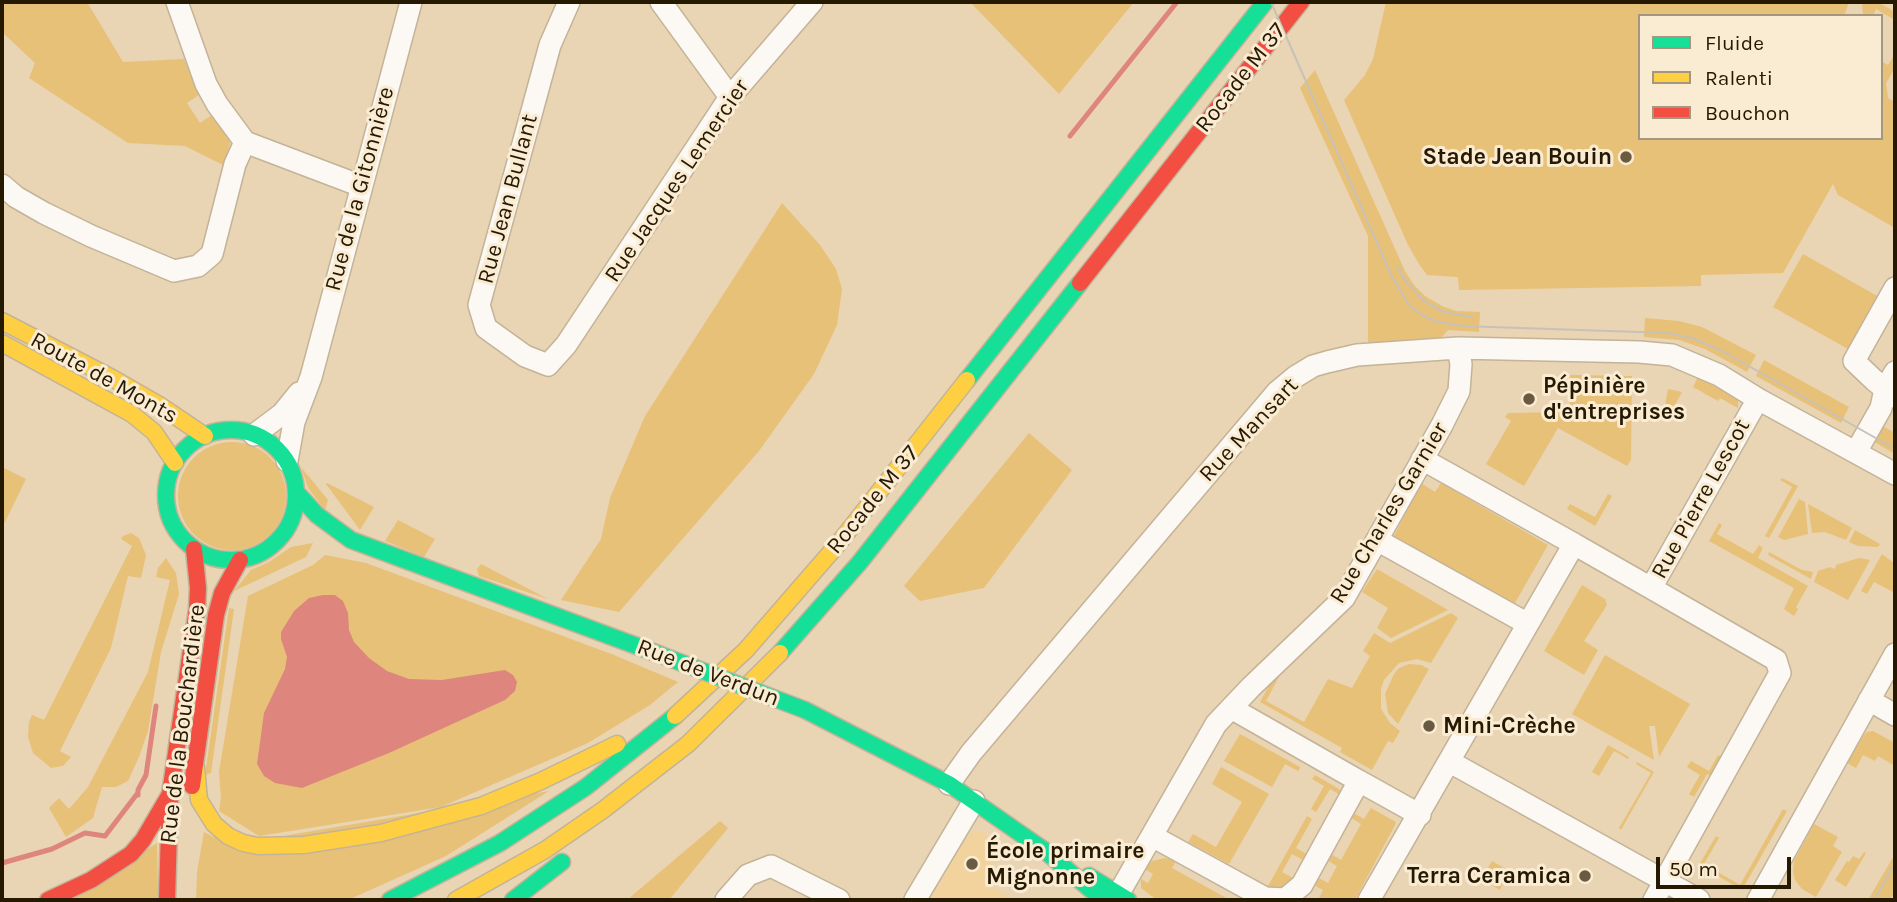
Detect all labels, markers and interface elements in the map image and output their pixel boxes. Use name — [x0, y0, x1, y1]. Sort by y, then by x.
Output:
legend — [1638, 14, 1883, 140]
street label: Rocade M 37 — [1190, 18, 1292, 138]
text: Fluide — [1705, 31, 1764, 55]
text: Ralenti — [1705, 66, 1773, 90]
street label: Rue Jacques Lemercier — [599, 74, 755, 288]
street label: Rue de la Gitonnière — [319, 84, 401, 294]
text: Bouchon — [1705, 101, 1790, 125]
street label: Rue Jean Bullant — [472, 111, 544, 287]
place label: Stade Jean Bouin — [1422, 143, 1612, 171]
marker: Stade Jean Bouin — [1618, 149, 1634, 165]
street label: Route de Monts — [26, 326, 182, 430]
street label: Rue Mansart — [1194, 372, 1304, 488]
place label: Pépinière d'entreprises — [1543, 372, 1685, 426]
marker: Pépinière d'entreprises — [1521, 391, 1537, 407]
street label: Rue Pierre Lescot — [1646, 414, 1756, 584]
street label: Rue Charles Garnier — [1324, 417, 1454, 609]
street label: Rocade M 37 — [821, 440, 925, 560]
street label: Rue de la Bouchardière — [155, 603, 211, 845]
street label: Rue de Verdun — [633, 633, 783, 713]
place label: Mini-Crèche — [1443, 712, 1576, 740]
marker: Mini-Crèche — [1421, 718, 1437, 734]
place label: École primaire Mignonne — [986, 837, 1144, 891]
scale bar — [1659, 842, 1794, 886]
marker: École primaire Mignonne — [964, 856, 980, 872]
text: 50 m — [1669, 857, 1718, 881]
place label: Terra Ceramica — [1407, 862, 1571, 890]
marker: Terra Ceramica — [1577, 868, 1593, 884]

